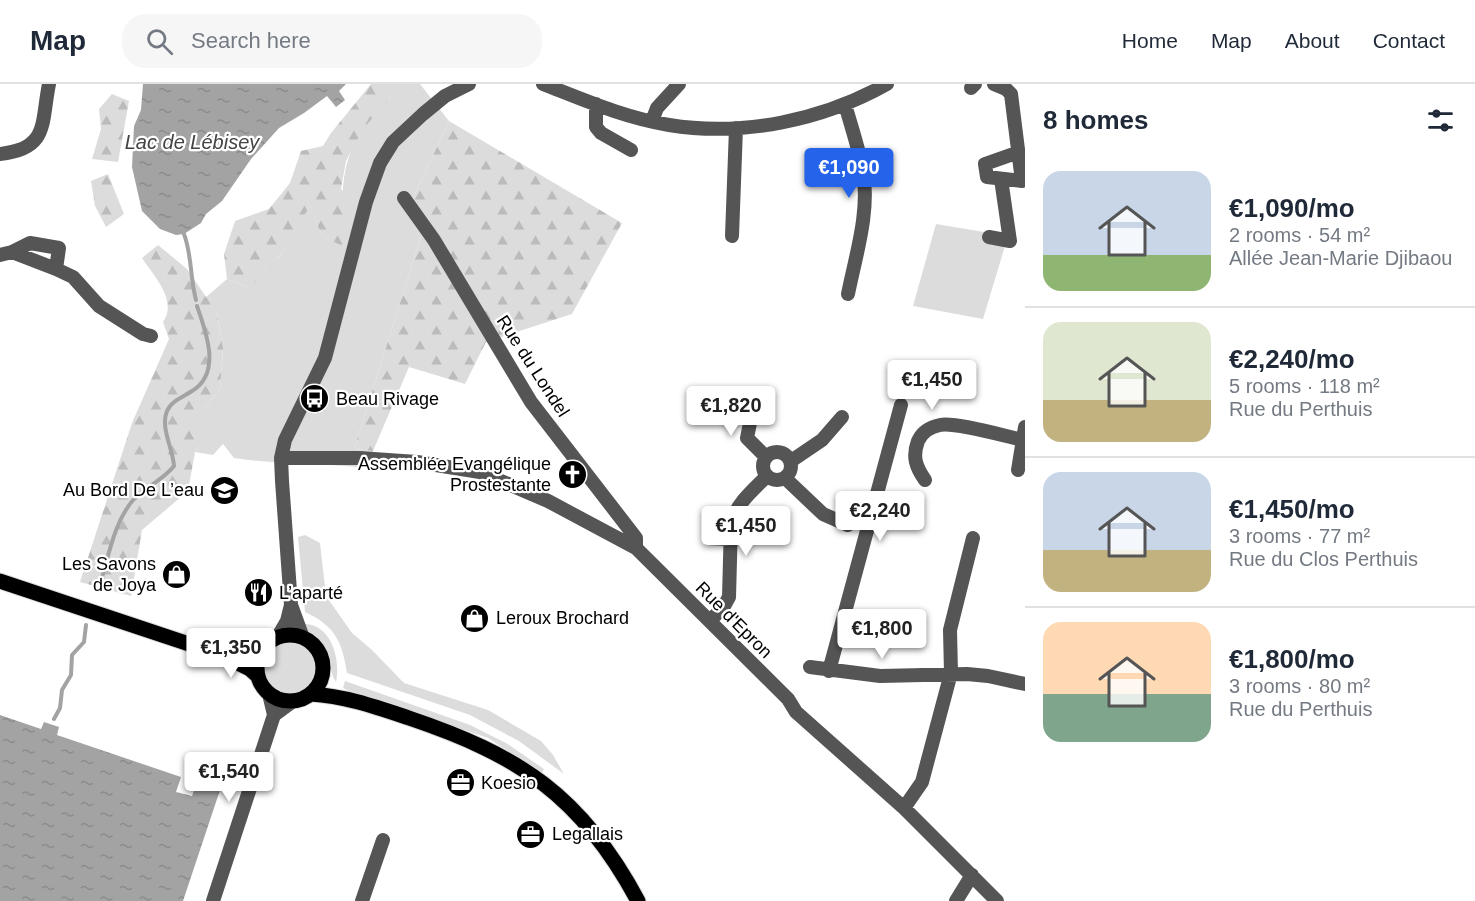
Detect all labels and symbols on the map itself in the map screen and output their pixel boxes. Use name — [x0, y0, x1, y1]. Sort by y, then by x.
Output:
water label: Lac de Lébisey — [125, 131, 260, 153]
pin: €1,090 — [800, 148, 898, 199]
street label: Rue du Londel — [493, 311, 573, 421]
pin: €1,450 — [883, 360, 981, 411]
bus stop icon: Beau Rivage — [299, 383, 331, 415]
pin: €1,820 — [682, 386, 780, 437]
place label: Beau Rivage — [336, 389, 439, 409]
place label: Assemblée Evangélique Prostestante — [358, 454, 551, 495]
church icon: Assemblée Evangélique Prostestante — [556, 458, 588, 490]
school or university icon: Au Bord De L’eau — [209, 474, 241, 506]
place label: Au Bord De L’eau — [63, 480, 204, 500]
pin: €2,240 — [831, 491, 929, 542]
pin: €1,450 — [697, 506, 795, 557]
place label: Les Savons de Joya — [62, 554, 157, 595]
shop icon: Les Savons de Joya — [161, 558, 193, 590]
restaurant icon: L’aparté — [242, 577, 274, 609]
street label: Rue d'Epron — [692, 578, 776, 662]
place label: L’aparté — [279, 583, 343, 603]
shop icon: Leroux Brochard — [459, 602, 491, 634]
place label: Leroux Brochard — [496, 608, 629, 628]
pin: €1,800 — [833, 609, 931, 660]
pin: €1,350 — [182, 628, 280, 679]
pin: €1,540 — [180, 752, 278, 803]
office icon: Koesio — [444, 767, 476, 799]
place label: Koesio — [481, 773, 536, 793]
office icon: Legallais — [515, 818, 547, 850]
place label: Legallais — [552, 824, 623, 844]

